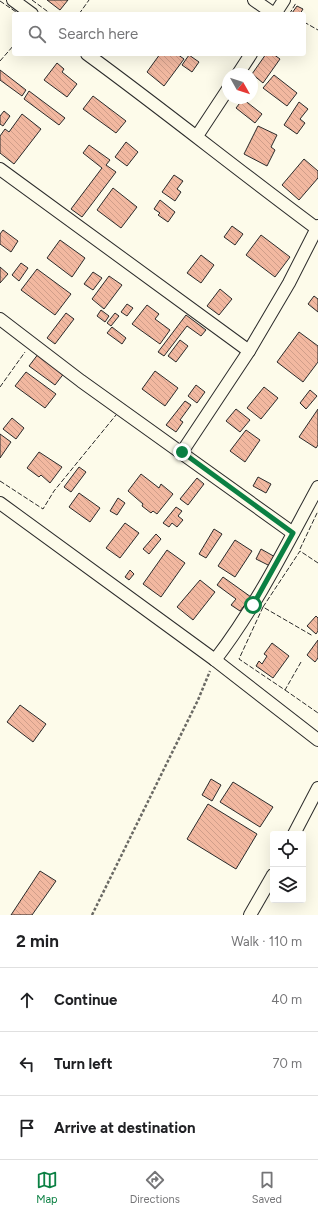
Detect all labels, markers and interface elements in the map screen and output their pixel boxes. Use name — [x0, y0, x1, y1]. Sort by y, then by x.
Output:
search box — [12, 12, 306, 56]
icon: search — [26, 23, 48, 45]
text: Search here — [58, 25, 138, 43]
north arrow — [222, 68, 258, 104]
route end — [173, 443, 191, 461]
route start — [244, 596, 262, 614]
map controls — [270, 831, 306, 903]
button: locate — [270, 831, 306, 867]
button: layers — [270, 867, 306, 903]
text: 2 min — [16, 931, 59, 951]
text: Walk · 110 m — [231, 934, 302, 949]
icon: ahead — [16, 989, 38, 1011]
text: Continue — [54, 991, 117, 1009]
text: 40 m — [271, 992, 302, 1007]
icon: left — [16, 1053, 38, 1075]
text: Turn left — [54, 1055, 112, 1073]
text: 70 m — [272, 1056, 302, 1071]
icon: arrive — [16, 1117, 38, 1139]
text: Arrive at destination — [54, 1119, 195, 1137]
tab: Map — [36, 1169, 58, 1206]
tab: Directions — [130, 1169, 180, 1206]
tab: Saved — [252, 1169, 282, 1206]

